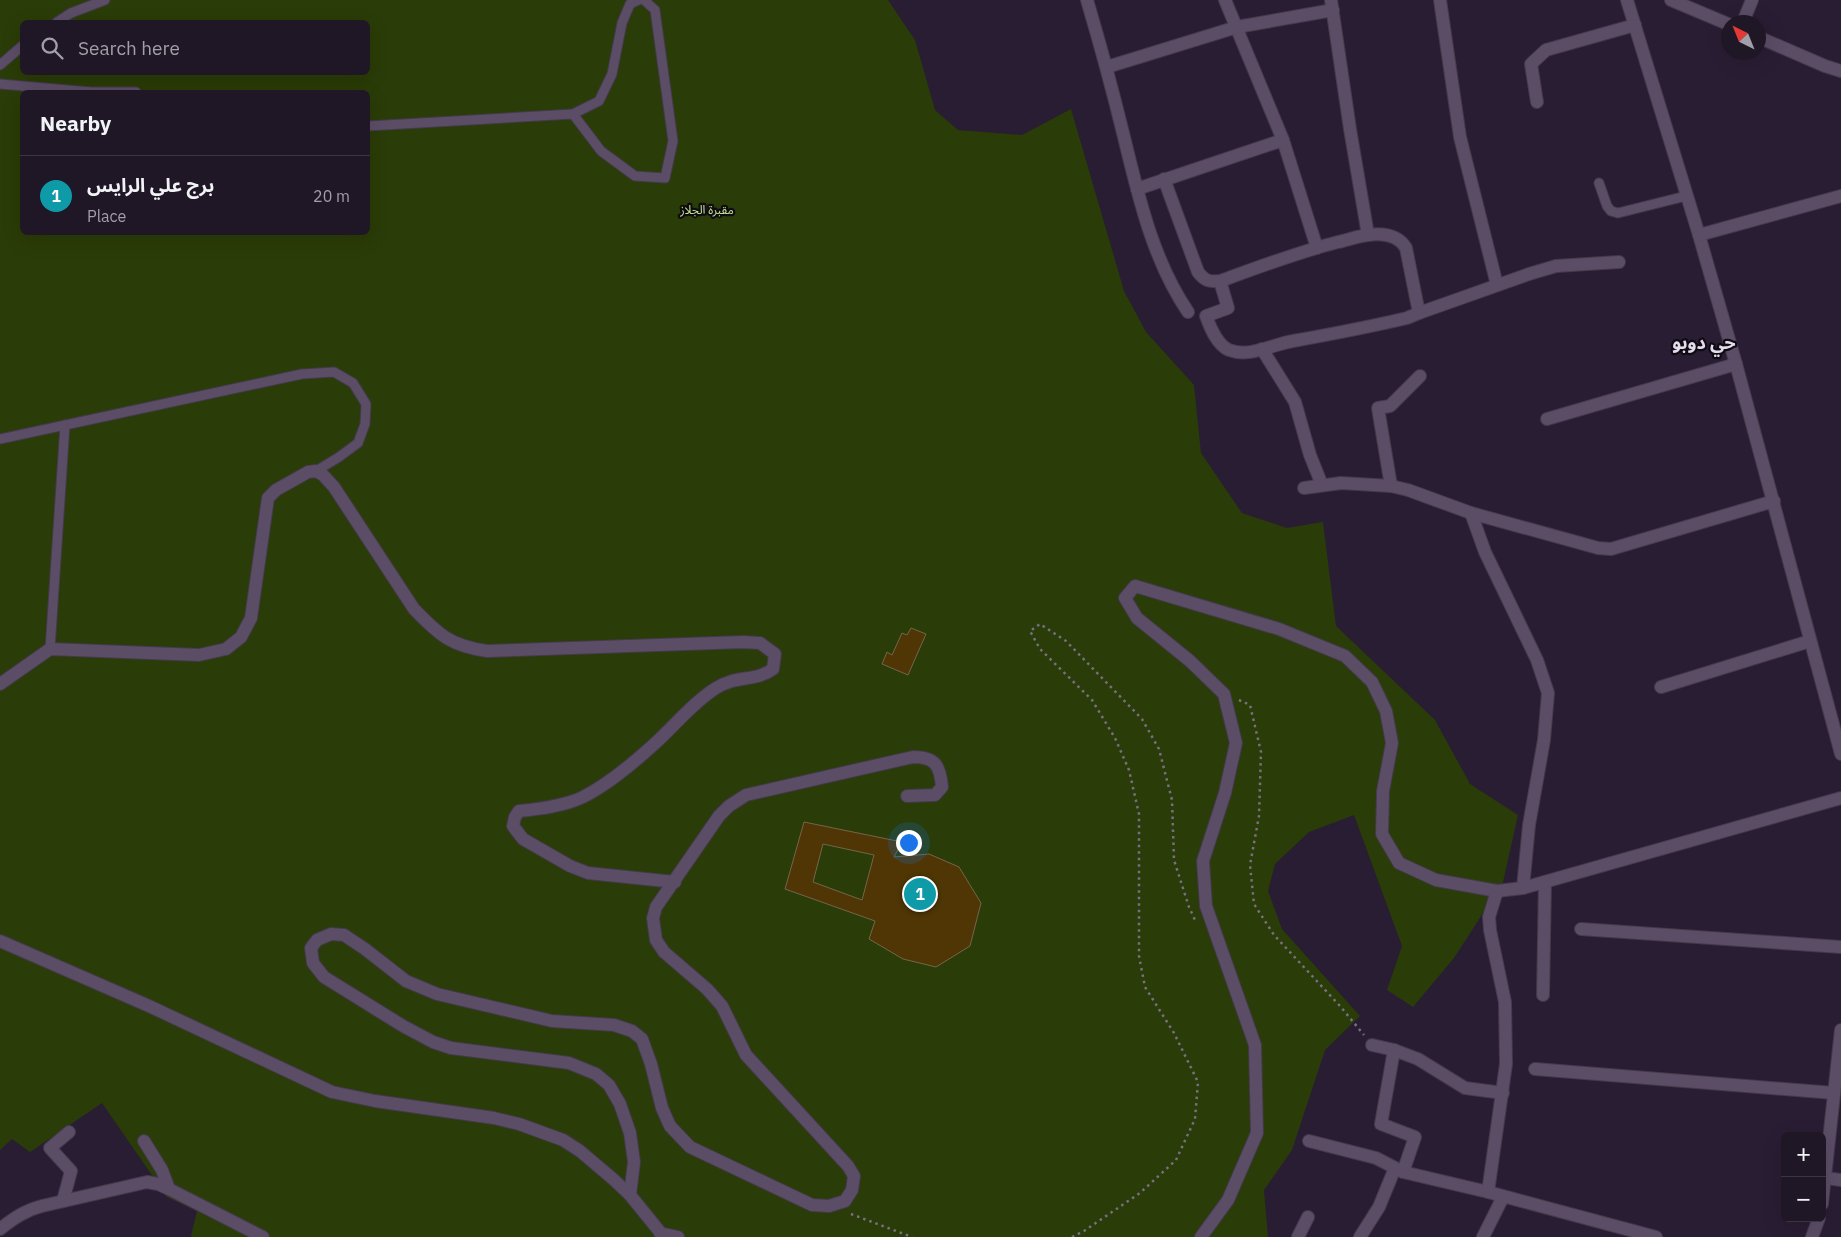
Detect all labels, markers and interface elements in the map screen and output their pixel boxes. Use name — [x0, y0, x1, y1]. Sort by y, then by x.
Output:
north arrow — [1721, 15, 1766, 60]
search box — [20, 20, 370, 75]
icon: search — [38, 34, 66, 62]
text: Search here — [78, 36, 180, 60]
text: Nearby — [40, 109, 111, 137]
text: برج علي الرايس — [87, 173, 214, 197]
text: 1 — [51, 186, 61, 206]
text: 20 m — [313, 186, 350, 206]
park label: مقبرة الجلاز — [679, 202, 734, 217]
text: Place — [87, 206, 126, 226]
district label: حي دوبو — [1672, 331, 1736, 357]
your location — [896, 830, 922, 856]
pin: 1 — [904, 875, 936, 913]
map controls — [1781, 1132, 1826, 1222]
button: + — [1781, 1132, 1826, 1177]
button: − — [1781, 1177, 1826, 1222]

